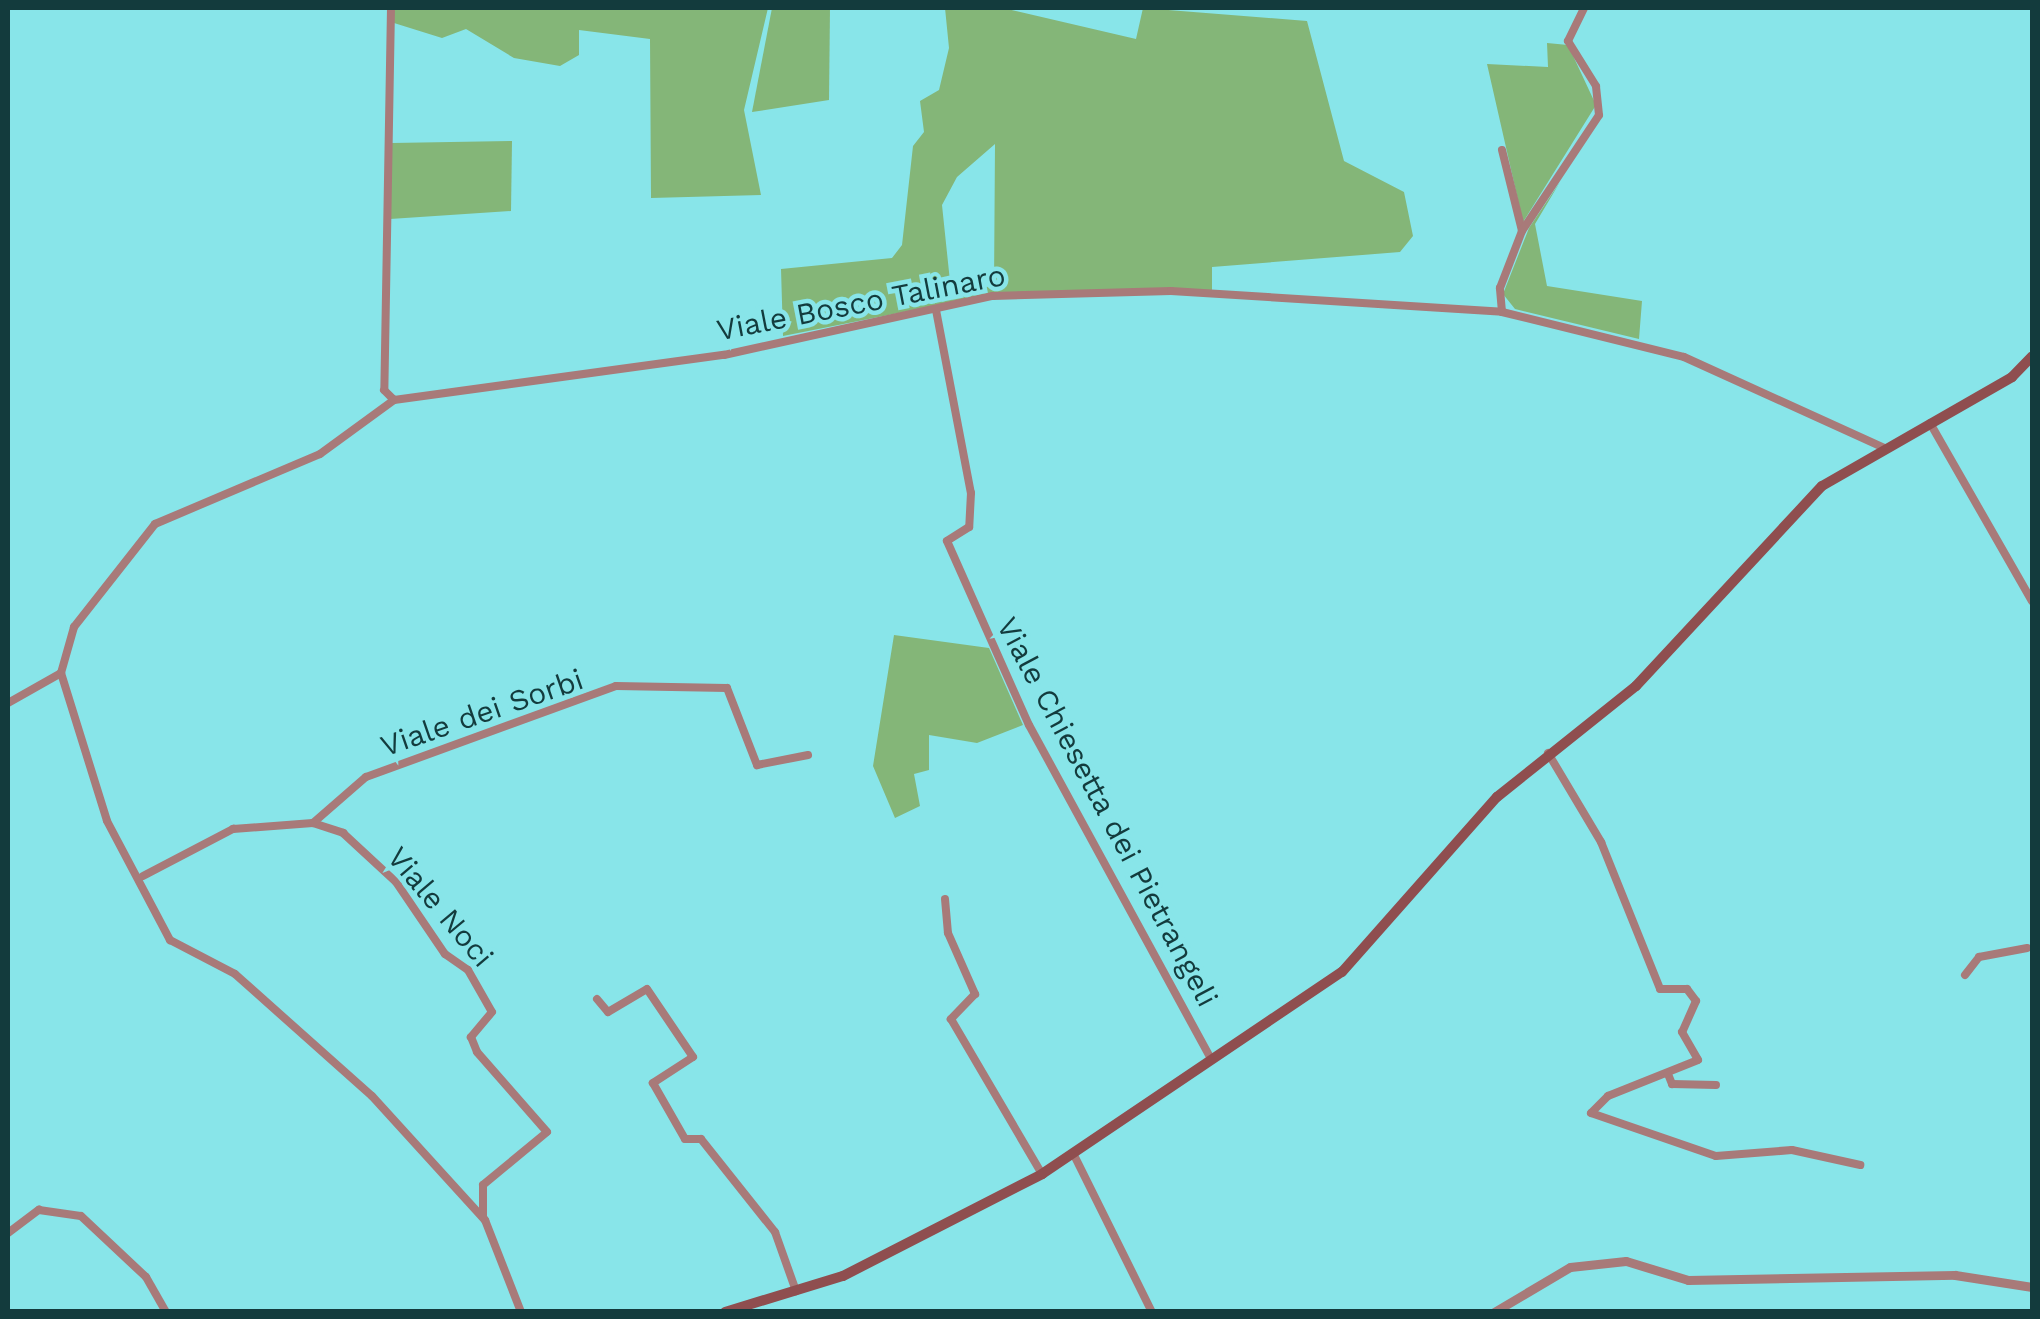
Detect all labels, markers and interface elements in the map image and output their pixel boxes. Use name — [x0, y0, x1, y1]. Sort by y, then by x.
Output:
street label: Viale Bosco Talinaro — [713, 257, 1009, 349]
street label: Viale Chiesetta dei Pietrangeli — [989, 611, 1225, 1013]
street label: Viale dei Sorbi — [376, 662, 588, 764]
street label: Viale Noci — [379, 840, 501, 974]

